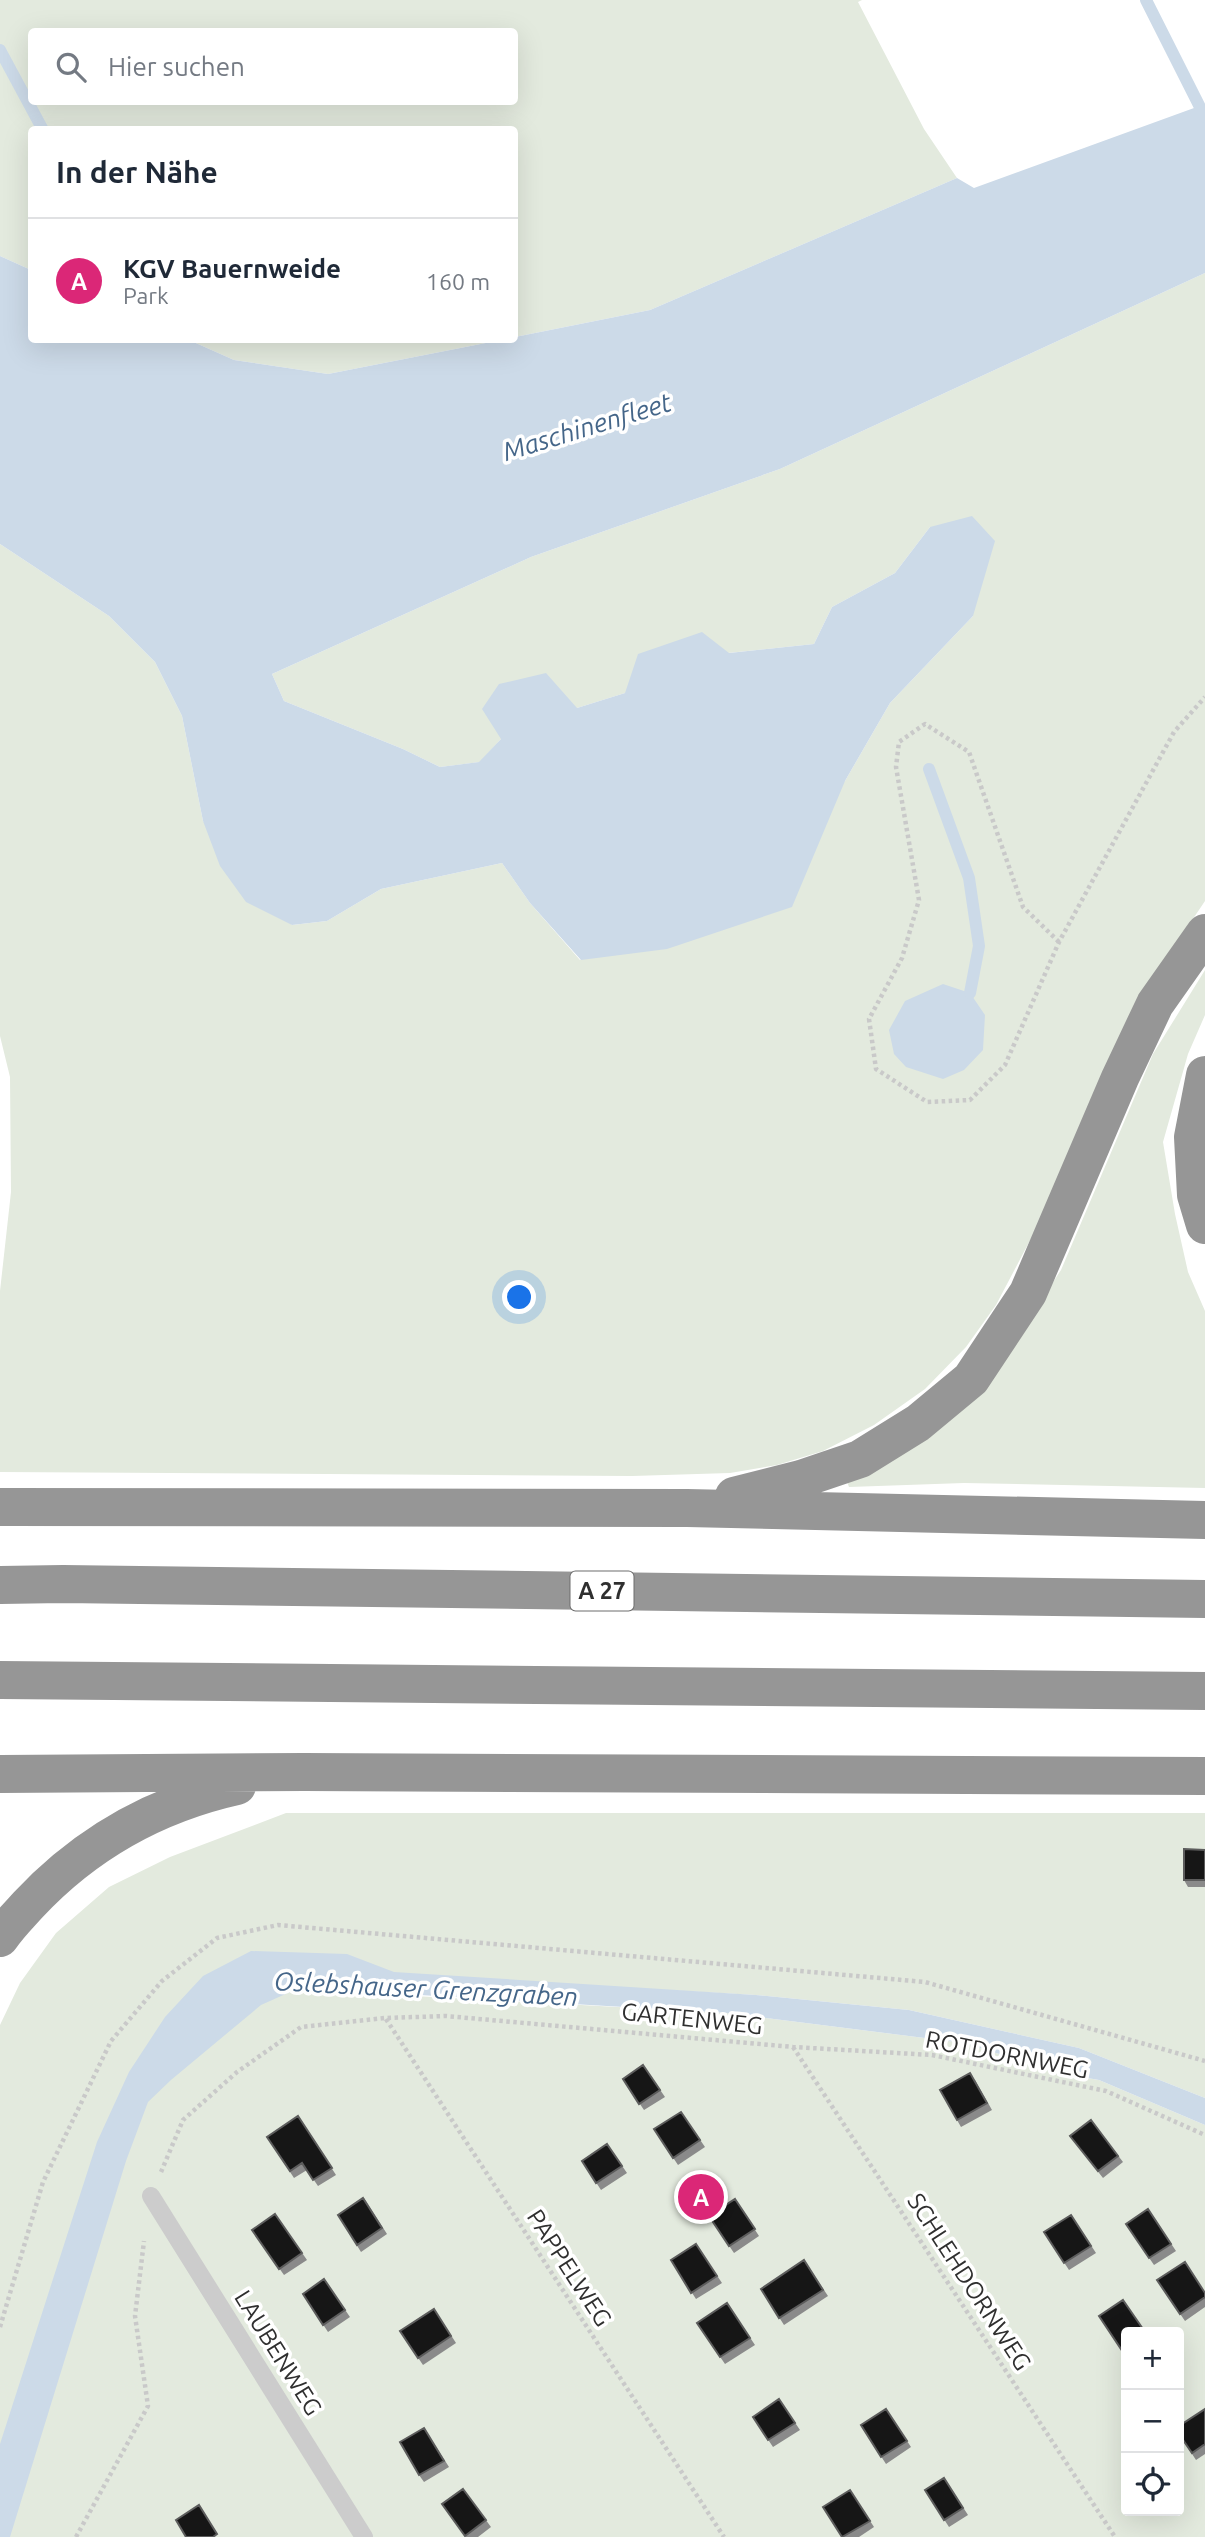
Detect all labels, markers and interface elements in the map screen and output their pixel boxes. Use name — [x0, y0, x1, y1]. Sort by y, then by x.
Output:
search box — [28, 28, 518, 105]
icon: search — [52, 48, 90, 86]
text: Hier suchen — [108, 52, 245, 81]
text: In der Nähe — [56, 155, 218, 189]
text: KGV Bauernweide — [123, 254, 341, 283]
text: A — [71, 269, 87, 294]
text: 160 m — [426, 269, 490, 294]
text: Park — [123, 283, 169, 308]
water label: Maschinenfleet — [499, 387, 675, 466]
your location — [502, 1280, 536, 1314]
road number: A 27 — [570, 1572, 634, 1610]
water label: Oslebshauser Grenzgraben — [273, 1966, 579, 2011]
street label: GARTENWEG — [620, 1998, 764, 2039]
street label: ROTDORNWEG — [923, 2025, 1091, 2084]
pin: A — [678, 2171, 724, 2223]
street label: SCHLEHDORNWEG — [902, 2188, 1037, 2375]
street label: PAPPELWEG — [522, 2204, 617, 2331]
street label: LAUBENWEG — [229, 2285, 327, 2420]
map controls — [1121, 2327, 1184, 2516]
button: + — [1121, 2327, 1184, 2390]
button: − — [1121, 2390, 1184, 2453]
button: locate — [1121, 2453, 1184, 2516]

